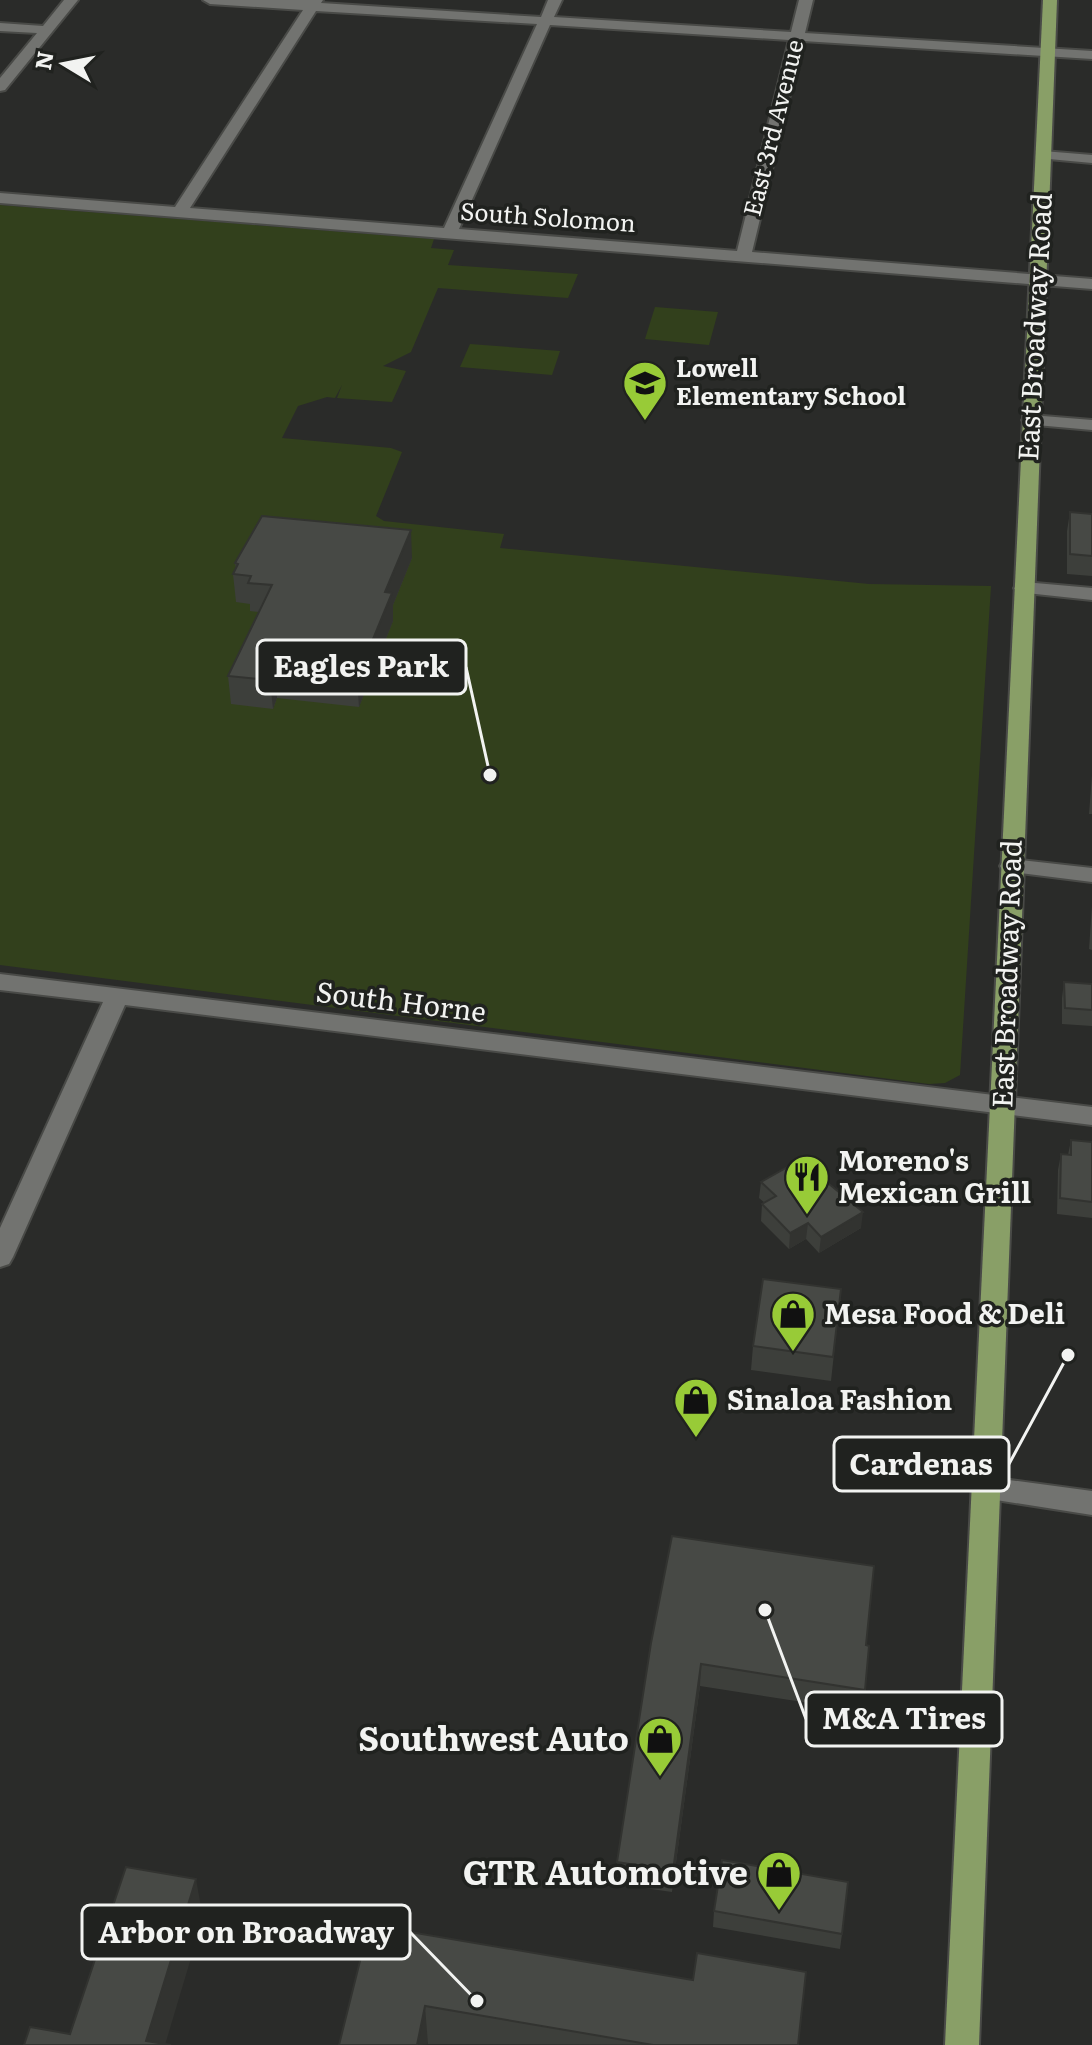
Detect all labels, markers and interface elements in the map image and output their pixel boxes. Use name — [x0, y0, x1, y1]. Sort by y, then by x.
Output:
north arrow — [24, 24, 104, 104]
street label: East 3rd Avenue — [733, 35, 810, 219]
text: N — [25, 48, 61, 72]
street label: South Solomon — [459, 192, 637, 239]
street label: East Broadway Road — [1005, 192, 1061, 462]
place label: Lowell Elementary School — [676, 349, 906, 412]
school or university icon: Lowell Elementary School — [621, 359, 669, 422]
callout: Eagles Park — [257, 640, 466, 694]
text: Eagles Park — [273, 642, 450, 686]
street label: East Broadway Road — [979, 839, 1031, 1109]
street label: South Horne — [314, 969, 489, 1031]
place label: Moreno's Mexican Grill — [838, 1138, 1031, 1212]
restaurant icon: Moreno's Mexican Grill — [783, 1153, 831, 1216]
shop icon: Mesa Food & Deli — [769, 1290, 817, 1353]
place label: Mesa Food & Deli — [824, 1291, 1065, 1333]
shop icon: Sinaloa Fashion — [672, 1376, 720, 1439]
place label: Sinaloa Fashion — [727, 1377, 952, 1419]
callout: Cardenas — [834, 1437, 1009, 1491]
text: Cardenas — [849, 1440, 993, 1484]
callout: M&A Tires — [806, 1692, 1002, 1746]
text: M&A Tires — [822, 1694, 986, 1738]
place label: Southwest Auto — [358, 1711, 629, 1761]
shop icon: Southwest Auto — [636, 1715, 684, 1778]
place label: GTR Automotive — [463, 1845, 748, 1895]
shop icon: GTR Automotive — [755, 1849, 803, 1912]
callout: Arbor on Broadway — [82, 1905, 410, 1959]
text: Arbor on Broadway — [98, 1908, 395, 1952]

